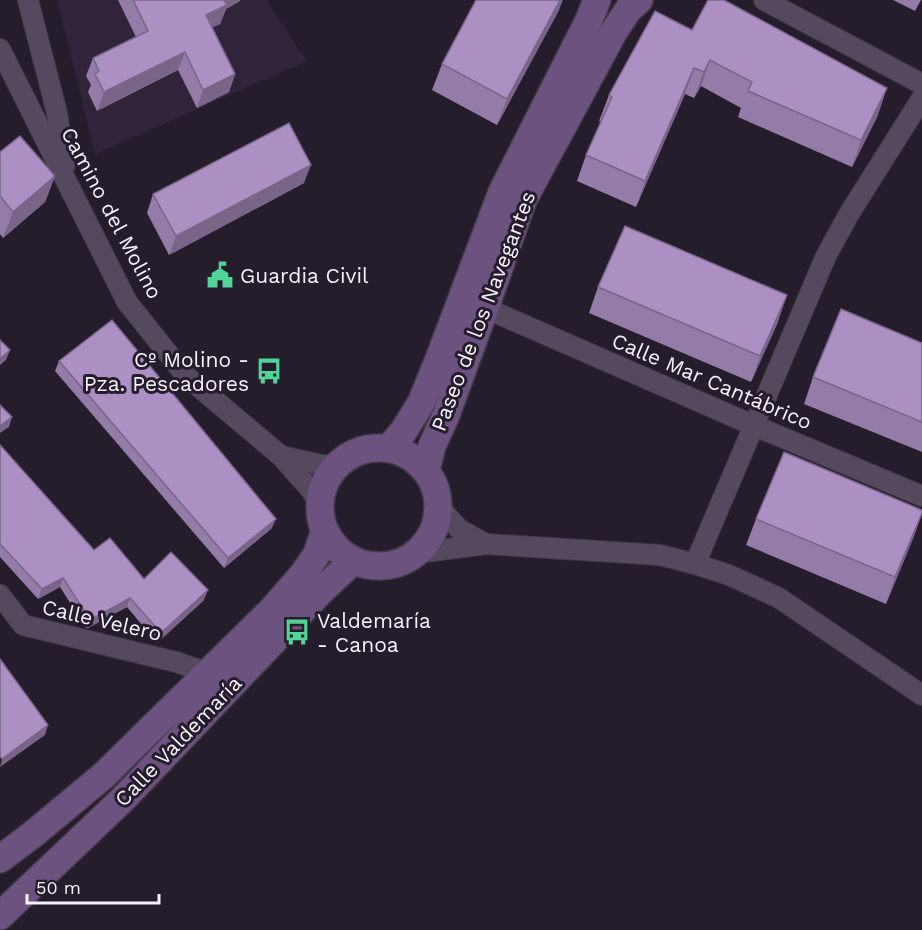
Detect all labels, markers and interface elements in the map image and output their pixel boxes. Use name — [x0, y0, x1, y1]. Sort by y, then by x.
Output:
street label: Camino del Molino — [56, 123, 168, 303]
street label: Paseo de los Navegantes — [426, 187, 540, 435]
public building icon: Guardia Civil — [205, 260, 235, 290]
place label: Guardia Civil — [240, 263, 369, 288]
street label: Calle Mar Cantábrico — [608, 328, 816, 434]
place label: Cº Molino - Pza. Pescadores — [84, 347, 249, 396]
bus stop icon: Cº Molino - Pza. Pescadores — [254, 356, 284, 386]
street label: Calle Velero — [40, 594, 164, 646]
place label: Valdemaría - Canoa — [317, 608, 431, 657]
bus stop icon: Valdemaría - Canoa — [282, 617, 312, 647]
street label: Calle Valdemaría — [109, 671, 247, 811]
scale bar — [27, 867, 159, 905]
text: 50 m — [36, 877, 81, 898]

